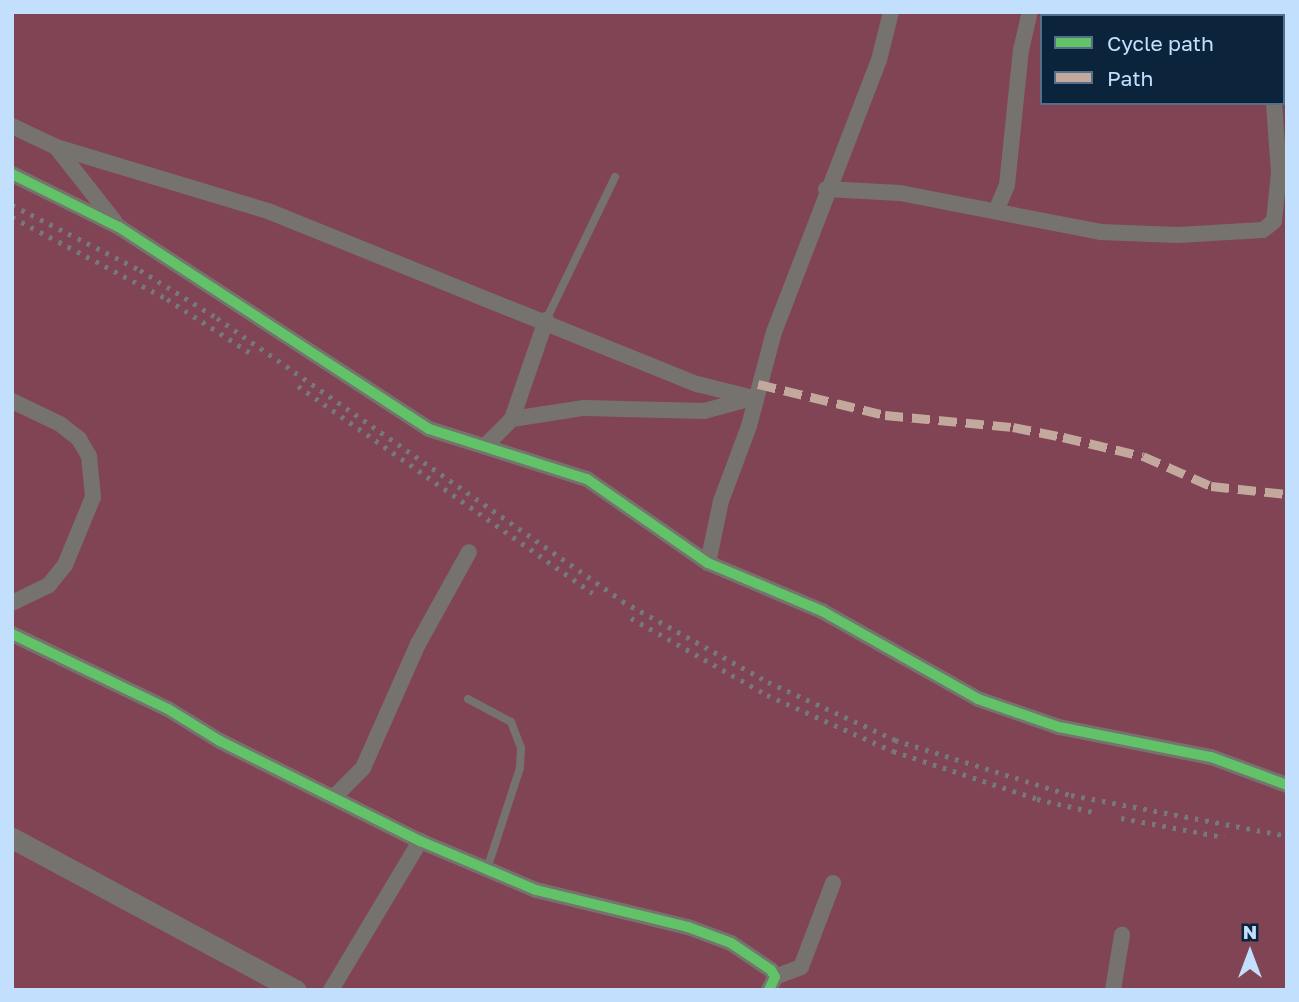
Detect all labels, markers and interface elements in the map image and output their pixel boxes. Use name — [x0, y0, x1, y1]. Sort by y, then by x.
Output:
legend — [1040, 14, 1285, 105]
text: Cycle path — [1107, 30, 1214, 56]
text: Path — [1107, 65, 1154, 91]
north arrow — [1215, 918, 1285, 988]
text: N — [1243, 920, 1257, 943]

